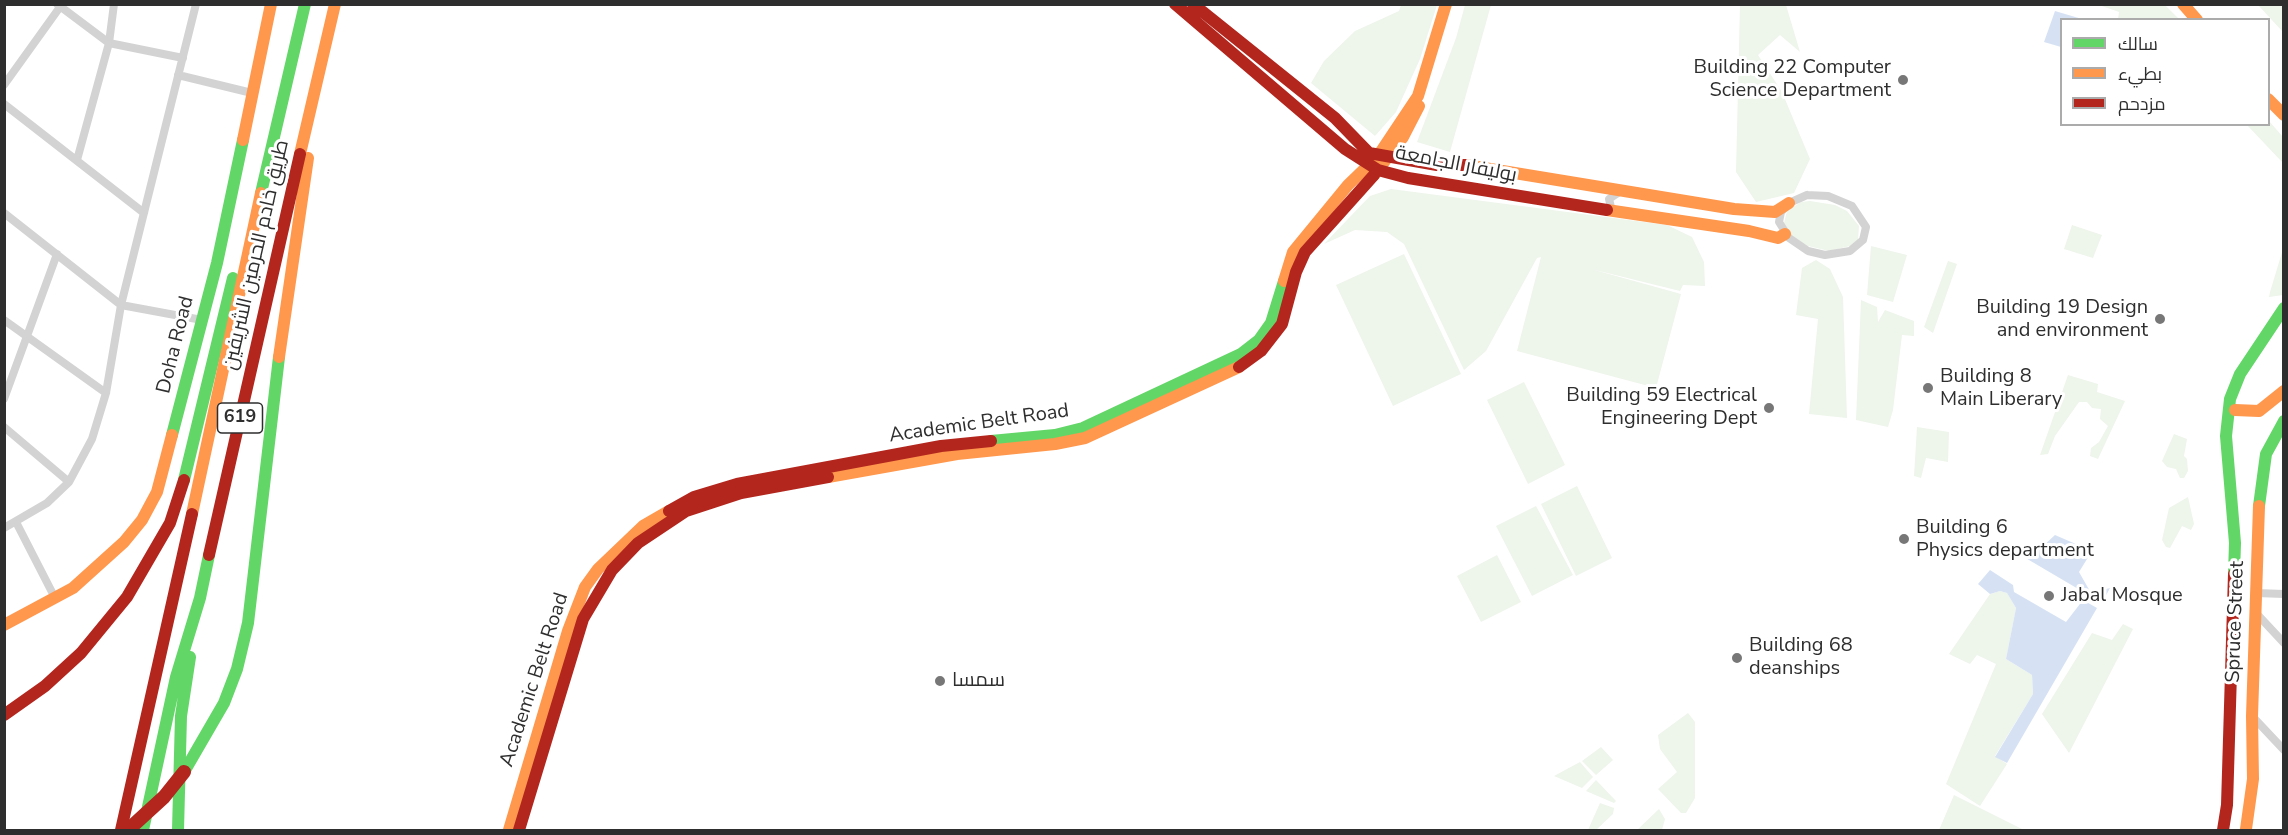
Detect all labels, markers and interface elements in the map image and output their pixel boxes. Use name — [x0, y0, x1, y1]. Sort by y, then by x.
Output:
legend — [2060, 18, 2270, 126]
text: سالك — [2118, 32, 2158, 56]
place label: Building 22 Computer Science Department — [1694, 56, 1891, 103]
text: بطيء — [2118, 62, 2162, 86]
marker: Building 22 Computer Science Department — [1896, 73, 1910, 87]
text: مزدحم — [2118, 92, 2166, 116]
street label: طريق خادم الحرمين الشريفين — [219, 138, 295, 372]
street label: بوليفار الجامعة — [1393, 141, 1519, 189]
street label: Doha Road — [152, 294, 200, 396]
place label: Building 19 Design and environment — [1976, 296, 2148, 343]
marker: Building 19 Design and environment — [2153, 312, 2167, 326]
place label: Building 8 Main Liberary — [1940, 365, 2062, 412]
marker: Building 8 Main Liberary — [1921, 381, 1935, 395]
place label: Building 59 Electrical Engineering Dept — [1566, 384, 1757, 431]
street label: Academic Belt Road — [888, 400, 1070, 448]
marker: Building 59 Electrical Engineering Dept — [1762, 401, 1776, 415]
road number: 619 — [218, 403, 262, 433]
place label: Building 6 Physics department — [1916, 516, 2094, 563]
marker: Building 6 Physics department — [1897, 532, 1911, 546]
street label: Spruce Street — [2222, 561, 2250, 683]
place label: Jabal Mosque — [2061, 584, 2183, 608]
marker: Jabal Mosque — [2042, 589, 2056, 603]
street label: Academic Belt Road — [496, 590, 574, 770]
place label: Building 68 deanships — [1749, 634, 1853, 681]
marker: Building 68 deanships — [1730, 651, 1744, 665]
place label: سمسا — [952, 669, 1005, 693]
marker: سمسا — [933, 674, 947, 688]

